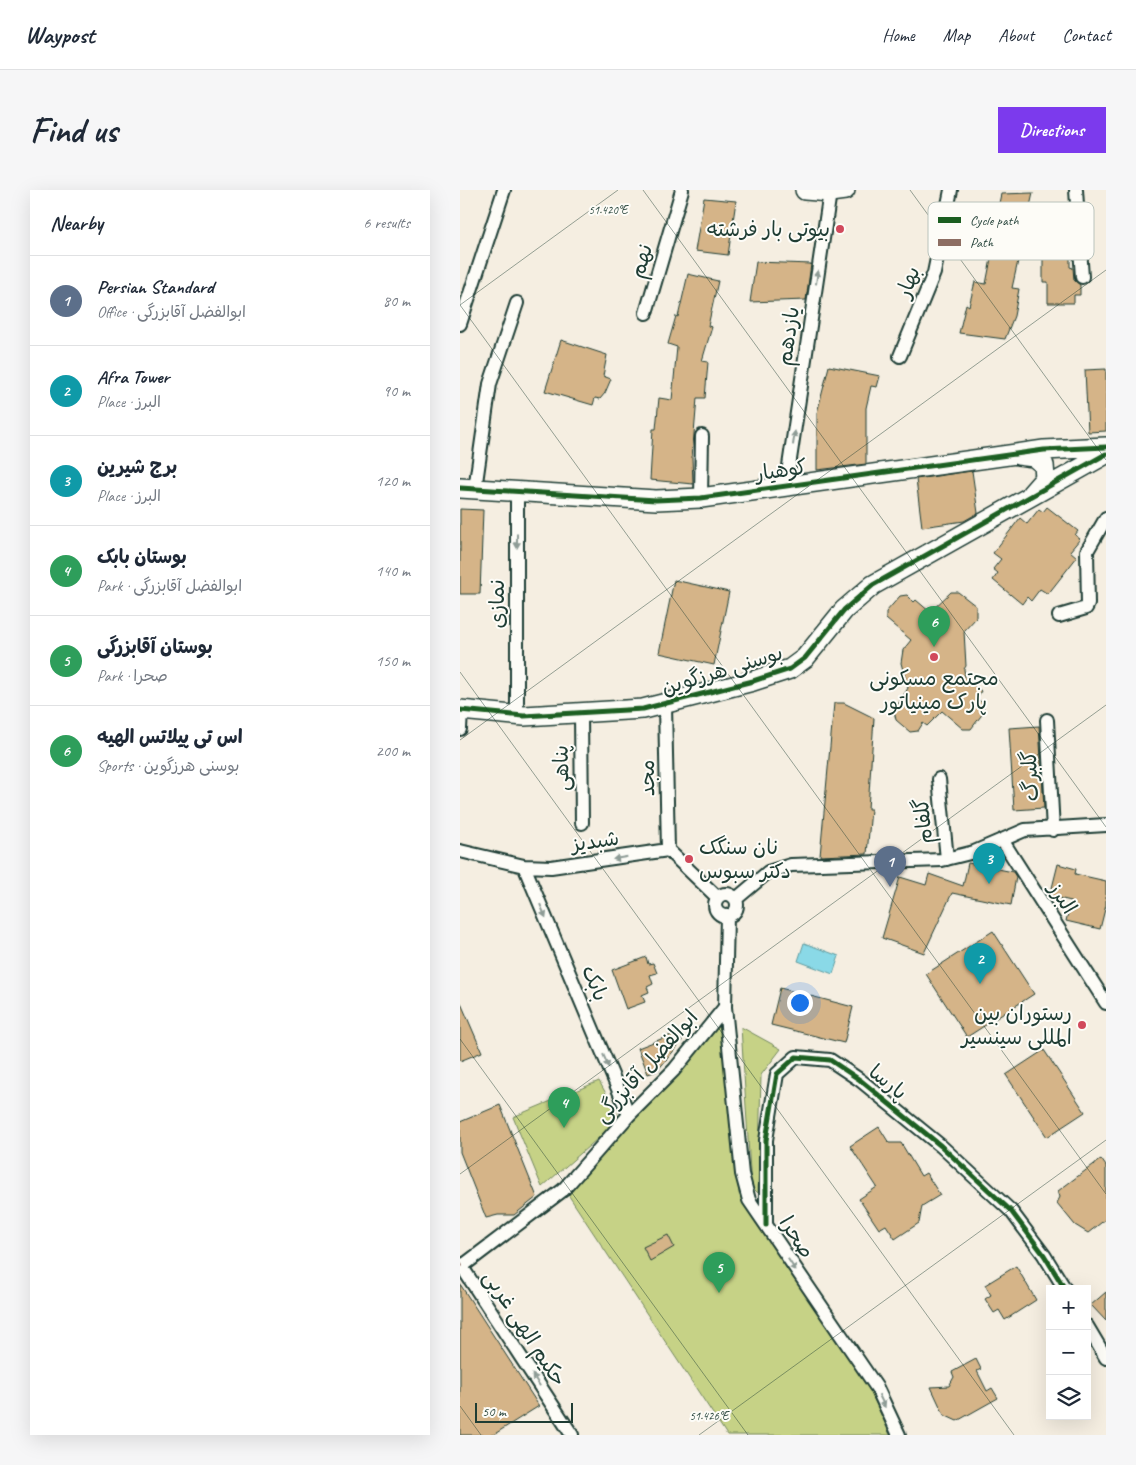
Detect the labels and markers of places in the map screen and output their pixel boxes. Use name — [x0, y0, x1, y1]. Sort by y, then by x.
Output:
place label: بیوتی بار فرشته — [707, 216, 830, 243]
marker: بیوتی بار فرشته — [834, 223, 846, 235]
pin: 6 — [918, 606, 950, 647]
marker: مجتمع مسکونی پارک مینیاتور — [928, 651, 940, 663]
place label: مجتمع مسکونی پارک مینیاتور — [869, 665, 999, 716]
place label: نان سنگک دکتر سبوس — [699, 834, 791, 884]
pin: 3 — [973, 843, 1005, 884]
pin: 1 — [874, 846, 906, 887]
marker: نان سنگک دکتر سبوس — [683, 853, 695, 865]
pin: 2 — [964, 943, 996, 984]
place label: رستوران بین المللی سینسیر — [960, 1000, 1072, 1051]
marker: رستوران بین المللی سینسیر — [1076, 1019, 1088, 1031]
pin: 4 — [548, 1087, 580, 1128]
pin: 5 — [703, 1252, 735, 1293]

